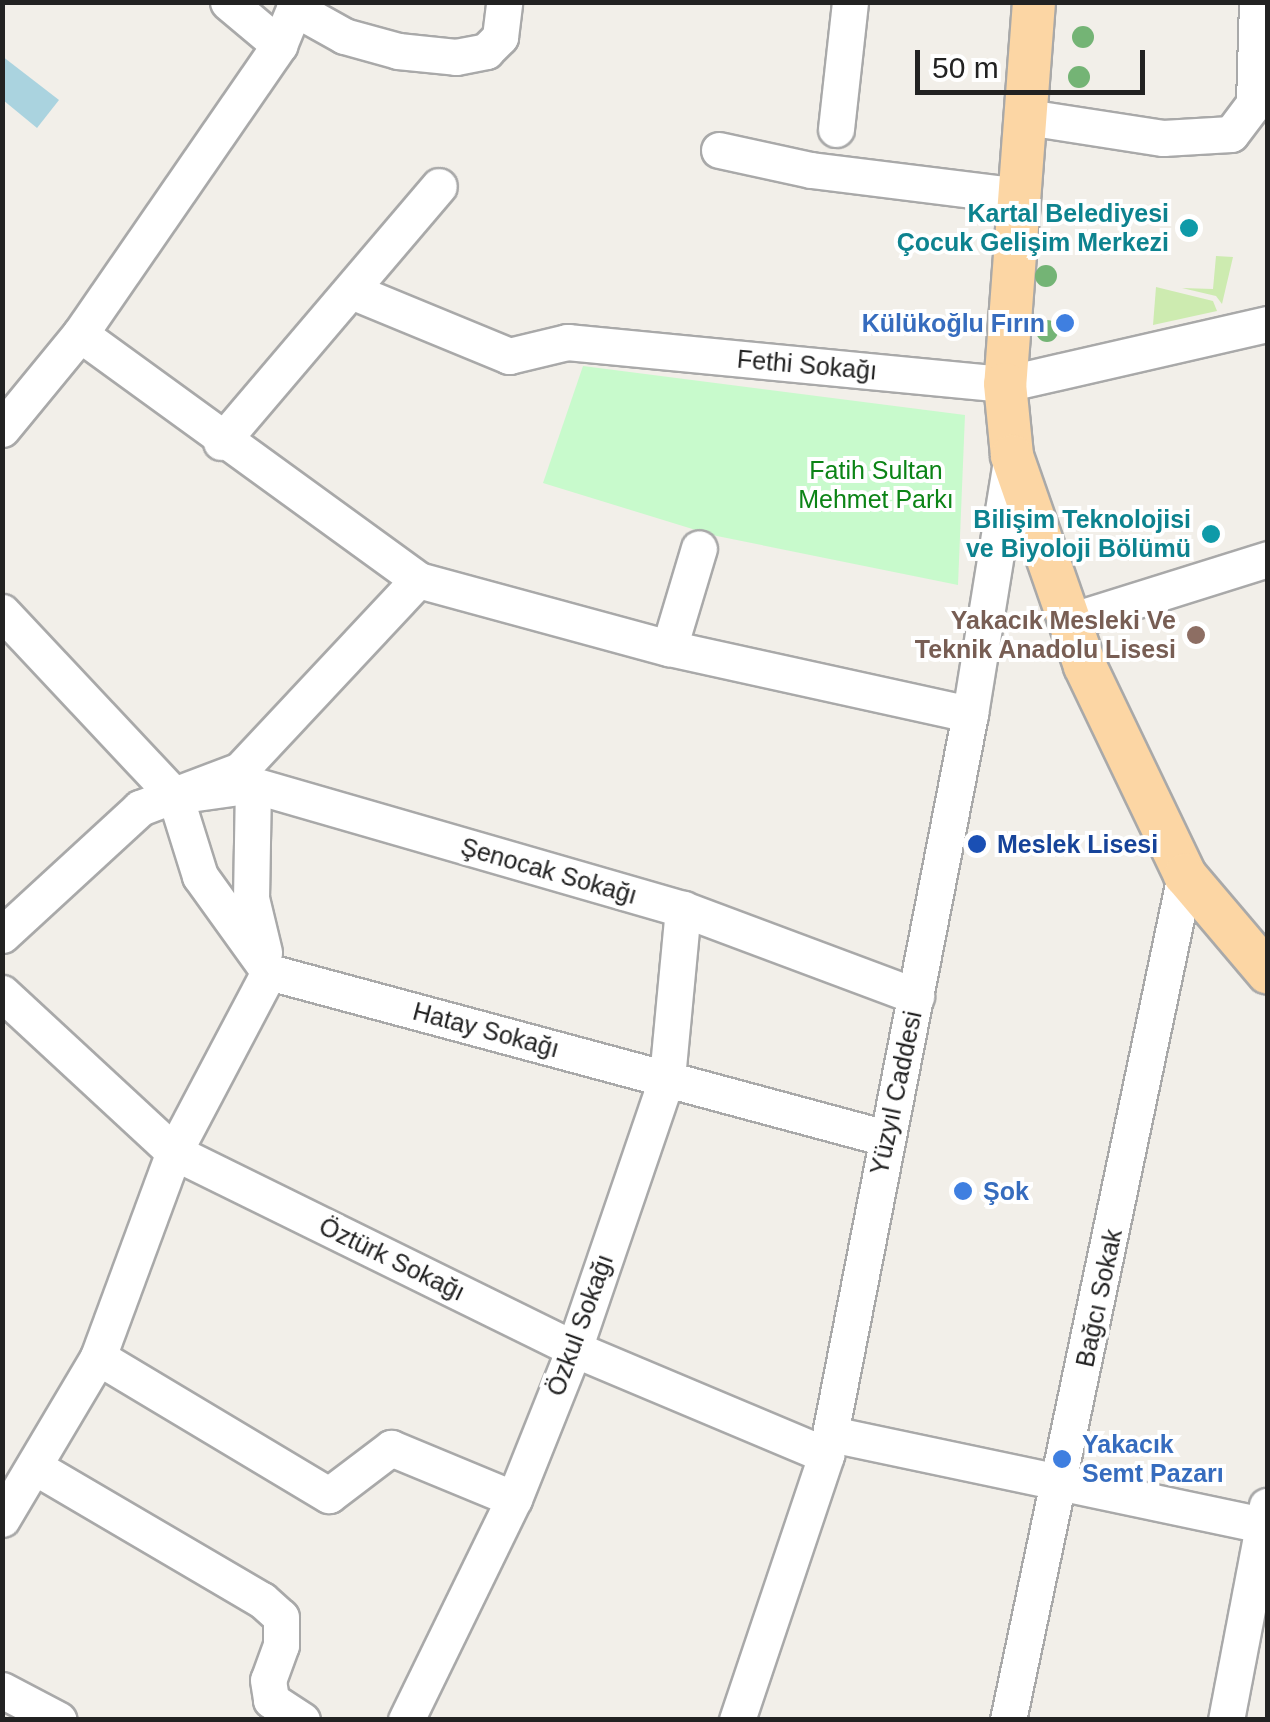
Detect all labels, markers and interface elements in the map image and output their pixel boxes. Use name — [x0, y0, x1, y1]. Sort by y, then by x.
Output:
scale bar — [920, 30, 1150, 92]
text: 50 m — [932, 51, 999, 84]
place label: Kartal Belediyesi Çocuk Gelişim Merkezi — [897, 199, 1169, 258]
marker: Kartal Belediyesi Çocuk Gelişim Merkezi — [1178, 217, 1200, 239]
place label: Külükoğlu Fırın — [862, 308, 1045, 338]
marker: Külükoğlu Fırın — [1054, 312, 1076, 334]
street label: Fethi Sokağı — [736, 344, 878, 386]
park label: Fatih Sultan Mehmet Parkı — [798, 456, 954, 515]
place label: Bilişim Teknolojisi ve Biyoloji Bölümü — [966, 505, 1191, 564]
marker: Bilişim Teknolojisi ve Biyoloji Bölümü — [1200, 523, 1222, 545]
place label: Yakacık Mesleki Ve Teknik Anadolu Lisesi — [914, 606, 1176, 665]
marker: Yakacık Mesleki Ve Teknik Anadolu Lisesi — [1185, 624, 1207, 646]
place label: Meslek Lisesi — [997, 829, 1158, 859]
street label: Şenocak Sokağı — [457, 831, 641, 911]
marker: Meslek Lisesi — [966, 833, 988, 855]
street label: Hatay Sokağı — [410, 996, 562, 1064]
street label: Yüzyıl Caddesi — [864, 1008, 928, 1178]
place label: Şok — [983, 1176, 1029, 1206]
marker: Şok — [952, 1180, 974, 1202]
street label: Öztürk Sokağı — [314, 1211, 470, 1307]
street label: Bağcı Sokak — [1070, 1226, 1128, 1370]
street label: Özkul Sokağı — [540, 1250, 620, 1400]
place label: Yakacık Semt Pazarı — [1082, 1430, 1224, 1489]
marker: Yakacık Semt Pazarı — [1051, 1448, 1073, 1470]

